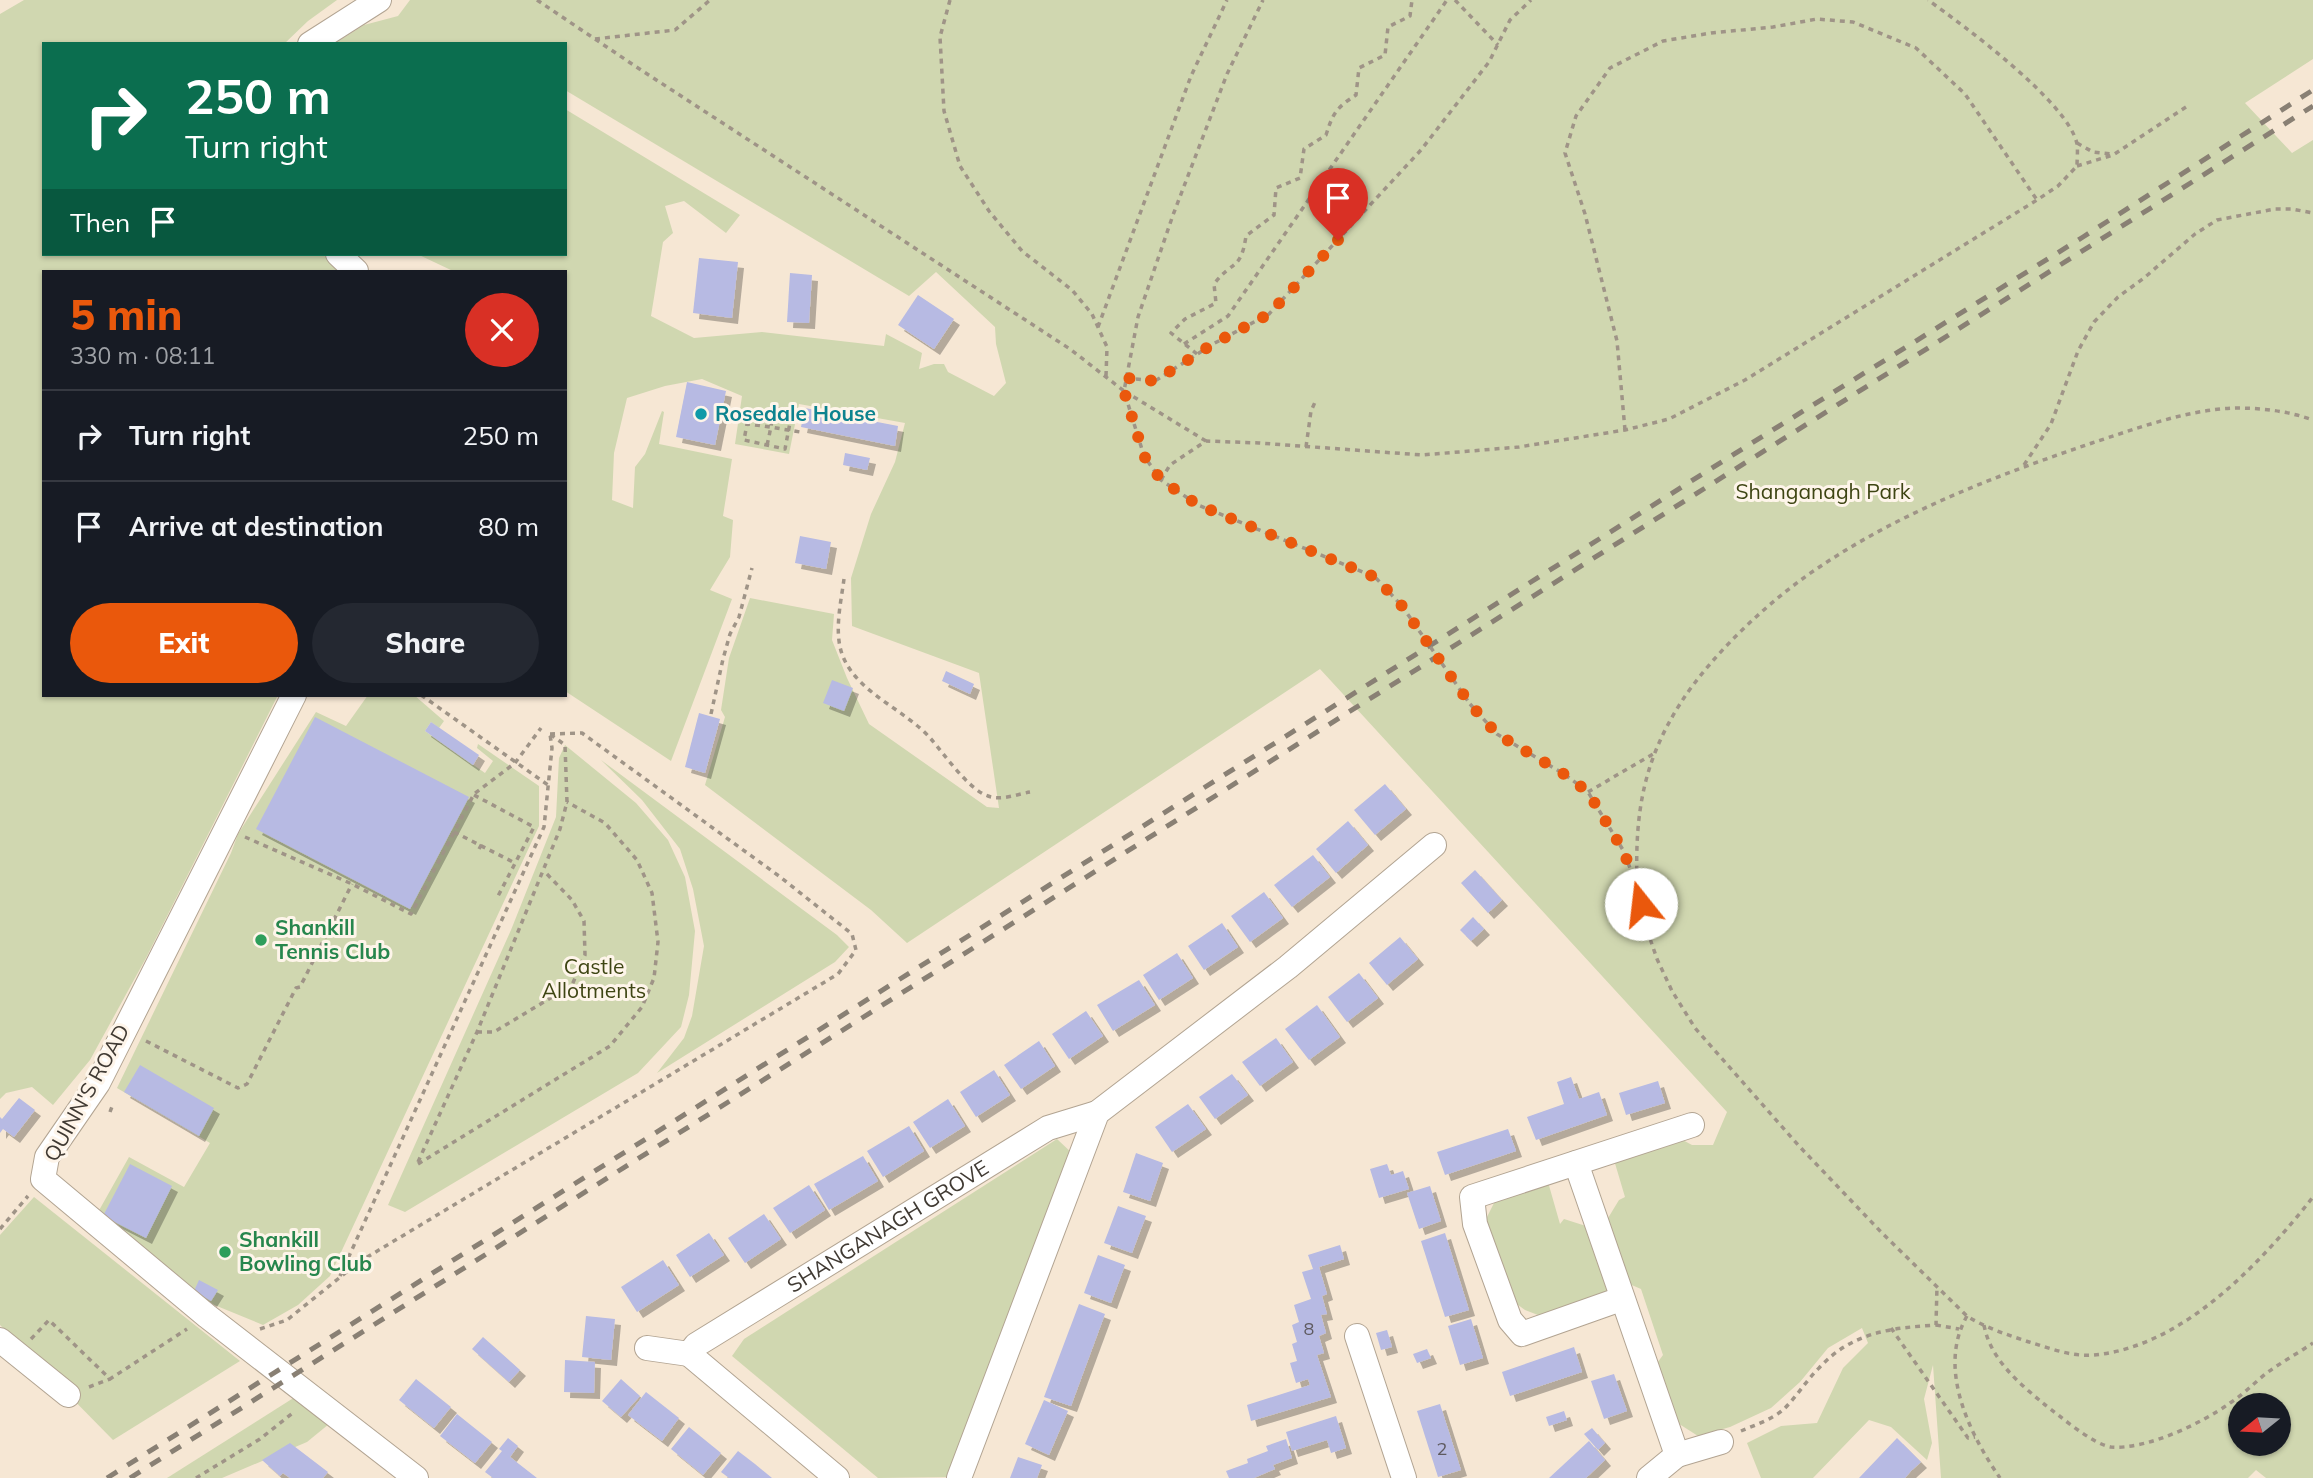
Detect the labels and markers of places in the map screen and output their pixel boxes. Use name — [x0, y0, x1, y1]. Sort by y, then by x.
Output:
pin — [1308, 168, 1368, 240]
place label: Rosedale House — [715, 400, 876, 426]
marker: Rosedale House — [693, 406, 709, 422]
place label: Shankill Tennis Club — [275, 914, 390, 964]
marker: Shankill Tennis Club — [253, 932, 269, 948]
place label: Shankill Bowling Club — [239, 1226, 372, 1276]
marker: Shankill Bowling Club — [217, 1244, 233, 1260]

